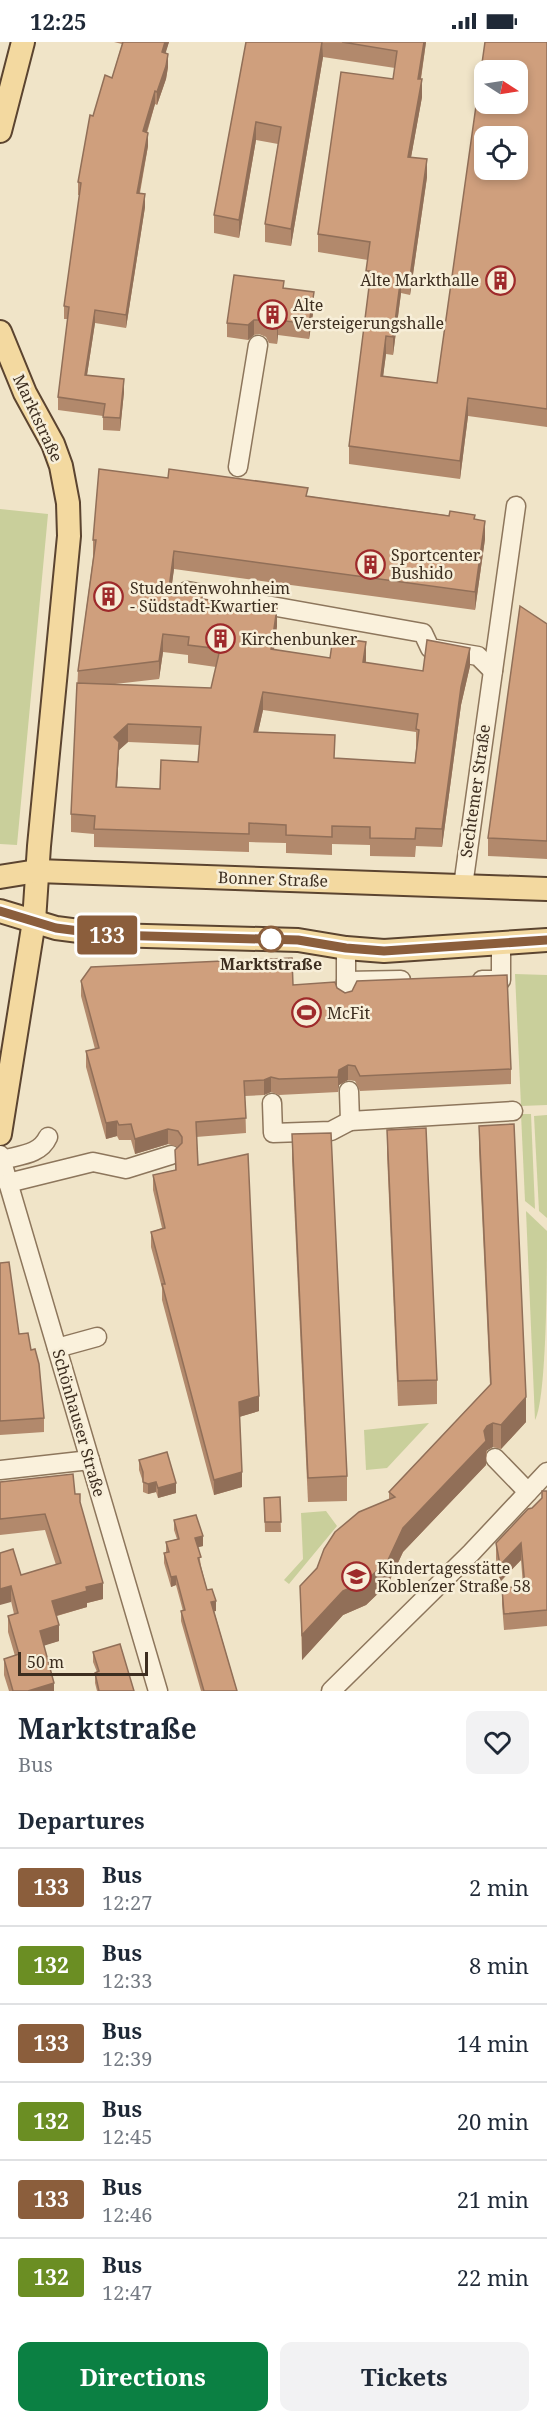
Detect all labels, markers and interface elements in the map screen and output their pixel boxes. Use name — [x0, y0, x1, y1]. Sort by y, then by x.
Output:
text: 12:25 — [30, 6, 86, 36]
north arrow — [474, 60, 528, 114]
map controls — [474, 60, 528, 180]
button: locate — [474, 126, 528, 180]
building icon: Alte Markthalle — [484, 264, 516, 296]
place label: Alte Markthalle — [360, 269, 479, 291]
place label: Alte Versteigerungshalle — [293, 294, 444, 334]
building icon: Alte Versteigerungshalle — [256, 298, 288, 330]
street label: Marktstraße — [8, 371, 68, 465]
place label: Sportcenter Bushido — [391, 544, 481, 584]
building icon: Sportcenter Bushido — [354, 548, 386, 580]
place label: Studentenwohnheim - Südstadt-Kwartier — [130, 577, 290, 617]
building icon: Studentenwohnheim - Südstadt-Kwartier — [93, 581, 125, 613]
building icon: Kirchenbunker — [204, 623, 236, 655]
place label: Kirchenbunker — [241, 628, 358, 650]
street label: Sechtemer Straße — [455, 723, 495, 859]
street label: Bonner Straße — [218, 866, 328, 892]
line badge: 133 — [72, 916, 142, 954]
text: 133 — [89, 921, 125, 949]
marker: Marktstraße — [258, 926, 284, 952]
place label: Marktstraße — [220, 953, 322, 975]
sports icon: McFit — [290, 997, 322, 1029]
place label: McFit — [327, 1002, 370, 1024]
street label: Schönhauser Straße — [47, 1347, 111, 1499]
place label: Kindertagesstätte Koblenzer Straße 58 — [377, 1557, 531, 1597]
school or university icon: Kindertagesstätte Koblenzer Straße 58 — [340, 1561, 372, 1593]
scale bar — [18, 1649, 148, 1676]
text: 50 m — [27, 1651, 64, 1673]
text: Marktstraße — [18, 1709, 197, 1747]
button: heart — [466, 1711, 529, 1774]
text: Bus — [18, 1751, 53, 1778]
text: Departures — [18, 1805, 145, 1835]
text: Bus — [102, 1859, 142, 1889]
text: 2 min — [469, 1872, 529, 1902]
text: 133 — [33, 1873, 69, 1901]
text: 12:27 — [102, 1889, 152, 1916]
text: Bus — [102, 1937, 142, 1967]
text: 8 min — [469, 1950, 529, 1980]
text: 132 — [33, 1951, 69, 1979]
text: 12:33 — [102, 1967, 152, 1994]
text: Bus — [102, 2015, 142, 2045]
text: 14 min — [457, 2028, 529, 2058]
text: 133 — [33, 2029, 69, 2057]
text: 12:39 — [102, 2045, 152, 2072]
text: Bus — [102, 2093, 142, 2123]
text: 20 min — [457, 2106, 529, 2136]
text: 132 — [33, 2107, 69, 2135]
text: 12:45 — [102, 2123, 152, 2150]
text: Bus — [102, 2171, 142, 2201]
text: 21 min — [457, 2184, 529, 2214]
text: 133 — [33, 2185, 69, 2213]
text: 12:46 — [102, 2201, 152, 2228]
text: Bus — [102, 2249, 142, 2279]
text: 22 min — [457, 2262, 529, 2292]
text: 132 — [33, 2263, 69, 2291]
text: 12:47 — [102, 2279, 152, 2306]
button: Directions — [18, 2342, 268, 2411]
button: Tickets — [280, 2342, 529, 2411]

